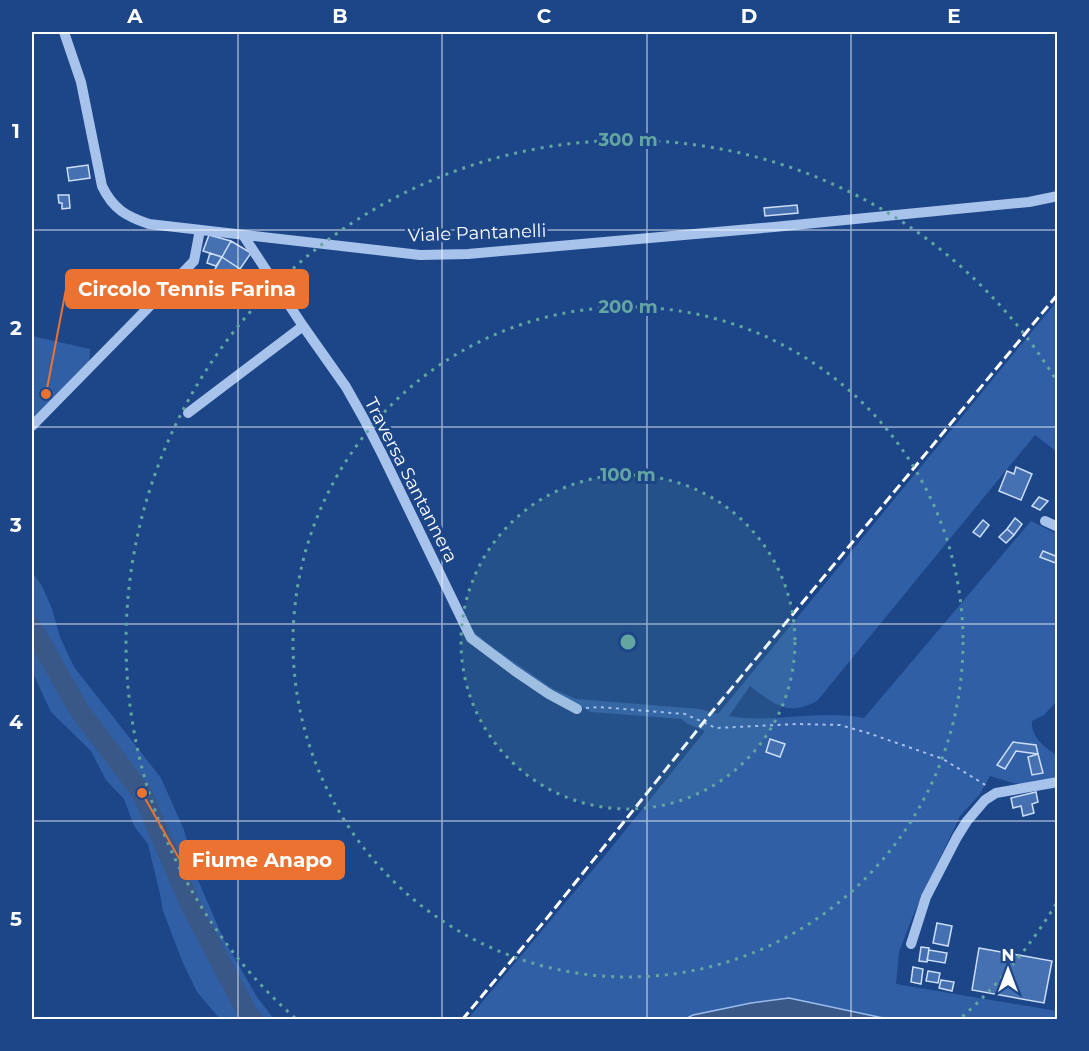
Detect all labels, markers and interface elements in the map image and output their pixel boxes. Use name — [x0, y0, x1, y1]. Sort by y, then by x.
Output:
text: A — [126, 4, 143, 28]
text: B — [332, 4, 348, 28]
text: C — [537, 4, 552, 28]
text: D — [741, 4, 757, 28]
text: E — [947, 4, 961, 28]
text: 1 — [12, 119, 20, 143]
text: 300 m — [597, 129, 658, 151]
street label: Viale Pantanelli — [407, 220, 547, 246]
callout: Circolo Tennis Farina — [66, 270, 308, 308]
text: Circolo Tennis Farina — [78, 277, 296, 301]
text: 200 m — [598, 296, 658, 318]
text: 2 — [10, 316, 22, 340]
street label: Traversa Santannera — [360, 394, 462, 566]
text: 100 m — [600, 464, 656, 486]
text: 3 — [9, 513, 22, 537]
centre of rings — [618, 632, 638, 652]
text: 4 — [9, 710, 23, 734]
callout: Fiume Anapo — [180, 841, 344, 879]
text: Fiume Anapo — [192, 848, 332, 872]
text: 5 — [10, 907, 22, 931]
north arrow — [978, 940, 1038, 1000]
text: N — [1002, 946, 1014, 965]

